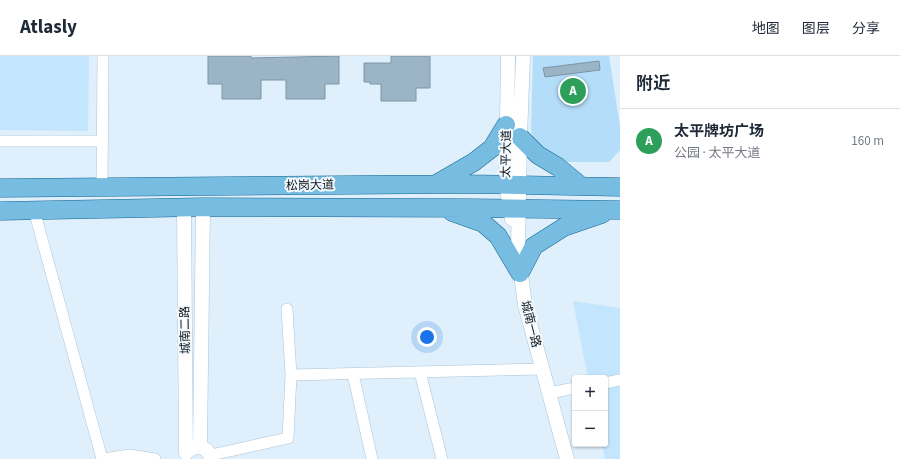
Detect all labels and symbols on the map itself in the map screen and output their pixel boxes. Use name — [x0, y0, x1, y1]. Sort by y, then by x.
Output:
pin: A — [560, 76, 586, 106]
street label: 太平大道 — [498, 130, 515, 178]
street label: 松岗大道 — [286, 177, 334, 194]
street label: 城南一路 — [516, 299, 545, 349]
street label: 城南二路 — [177, 306, 194, 354]
your location — [417, 327, 437, 347]

